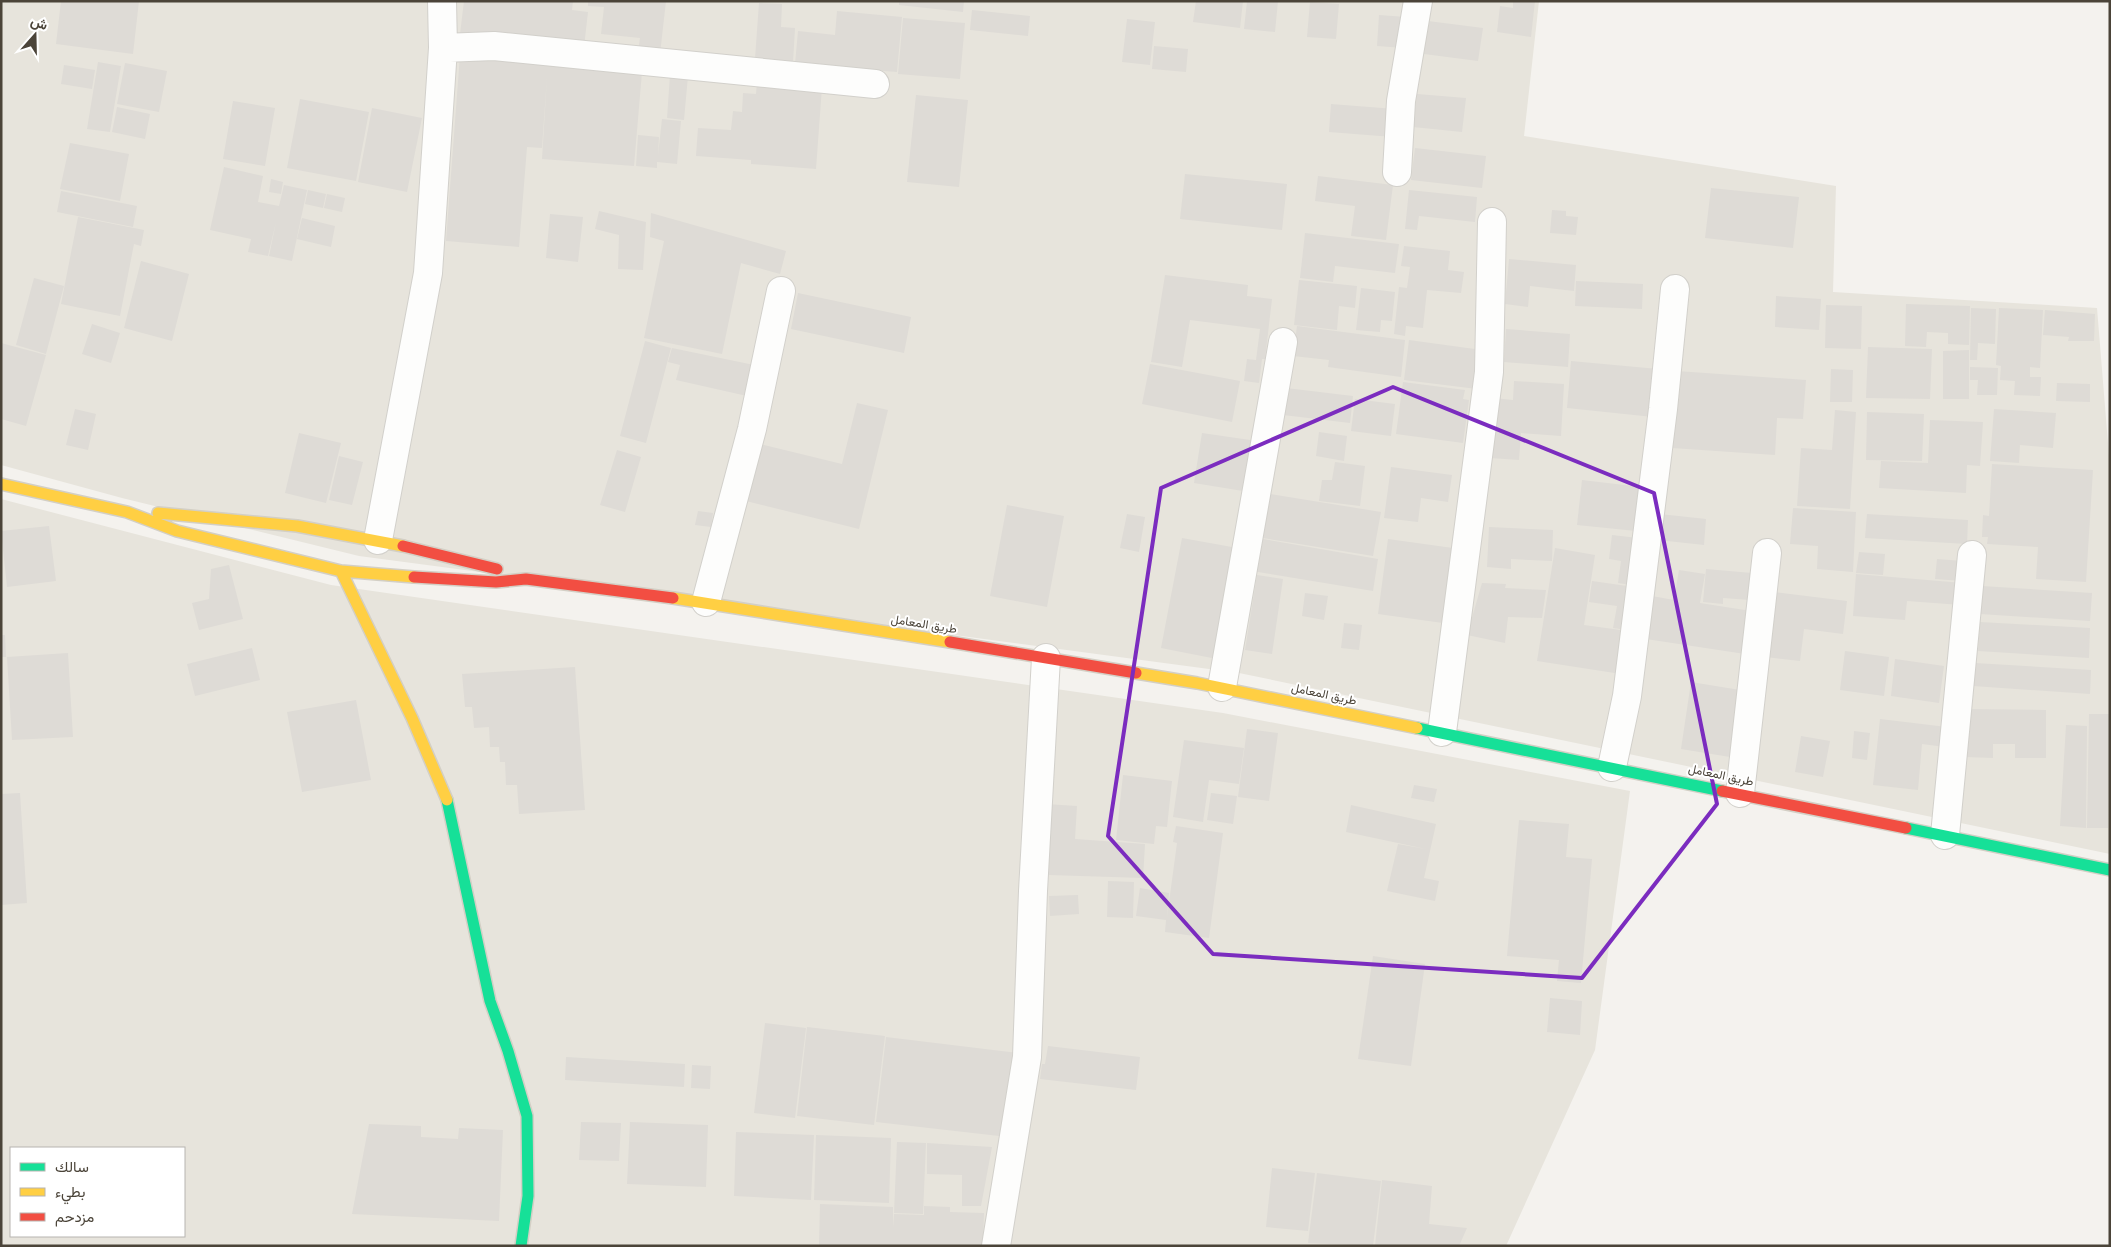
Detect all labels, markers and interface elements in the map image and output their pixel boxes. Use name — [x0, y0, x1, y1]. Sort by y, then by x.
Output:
north arrow — [10, 10, 60, 60]
text: ش — [28, 12, 50, 34]
street label: طريق المعامل — [890, 612, 958, 637]
street label: طريق المعامل — [1290, 680, 1358, 709]
street label: طريق المعامل — [1687, 761, 1755, 790]
legend — [10, 1147, 185, 1237]
text: سالك — [55, 1158, 89, 1175]
text: بطيء — [55, 1183, 85, 1205]
text: مزدحم — [55, 1208, 94, 1227]

